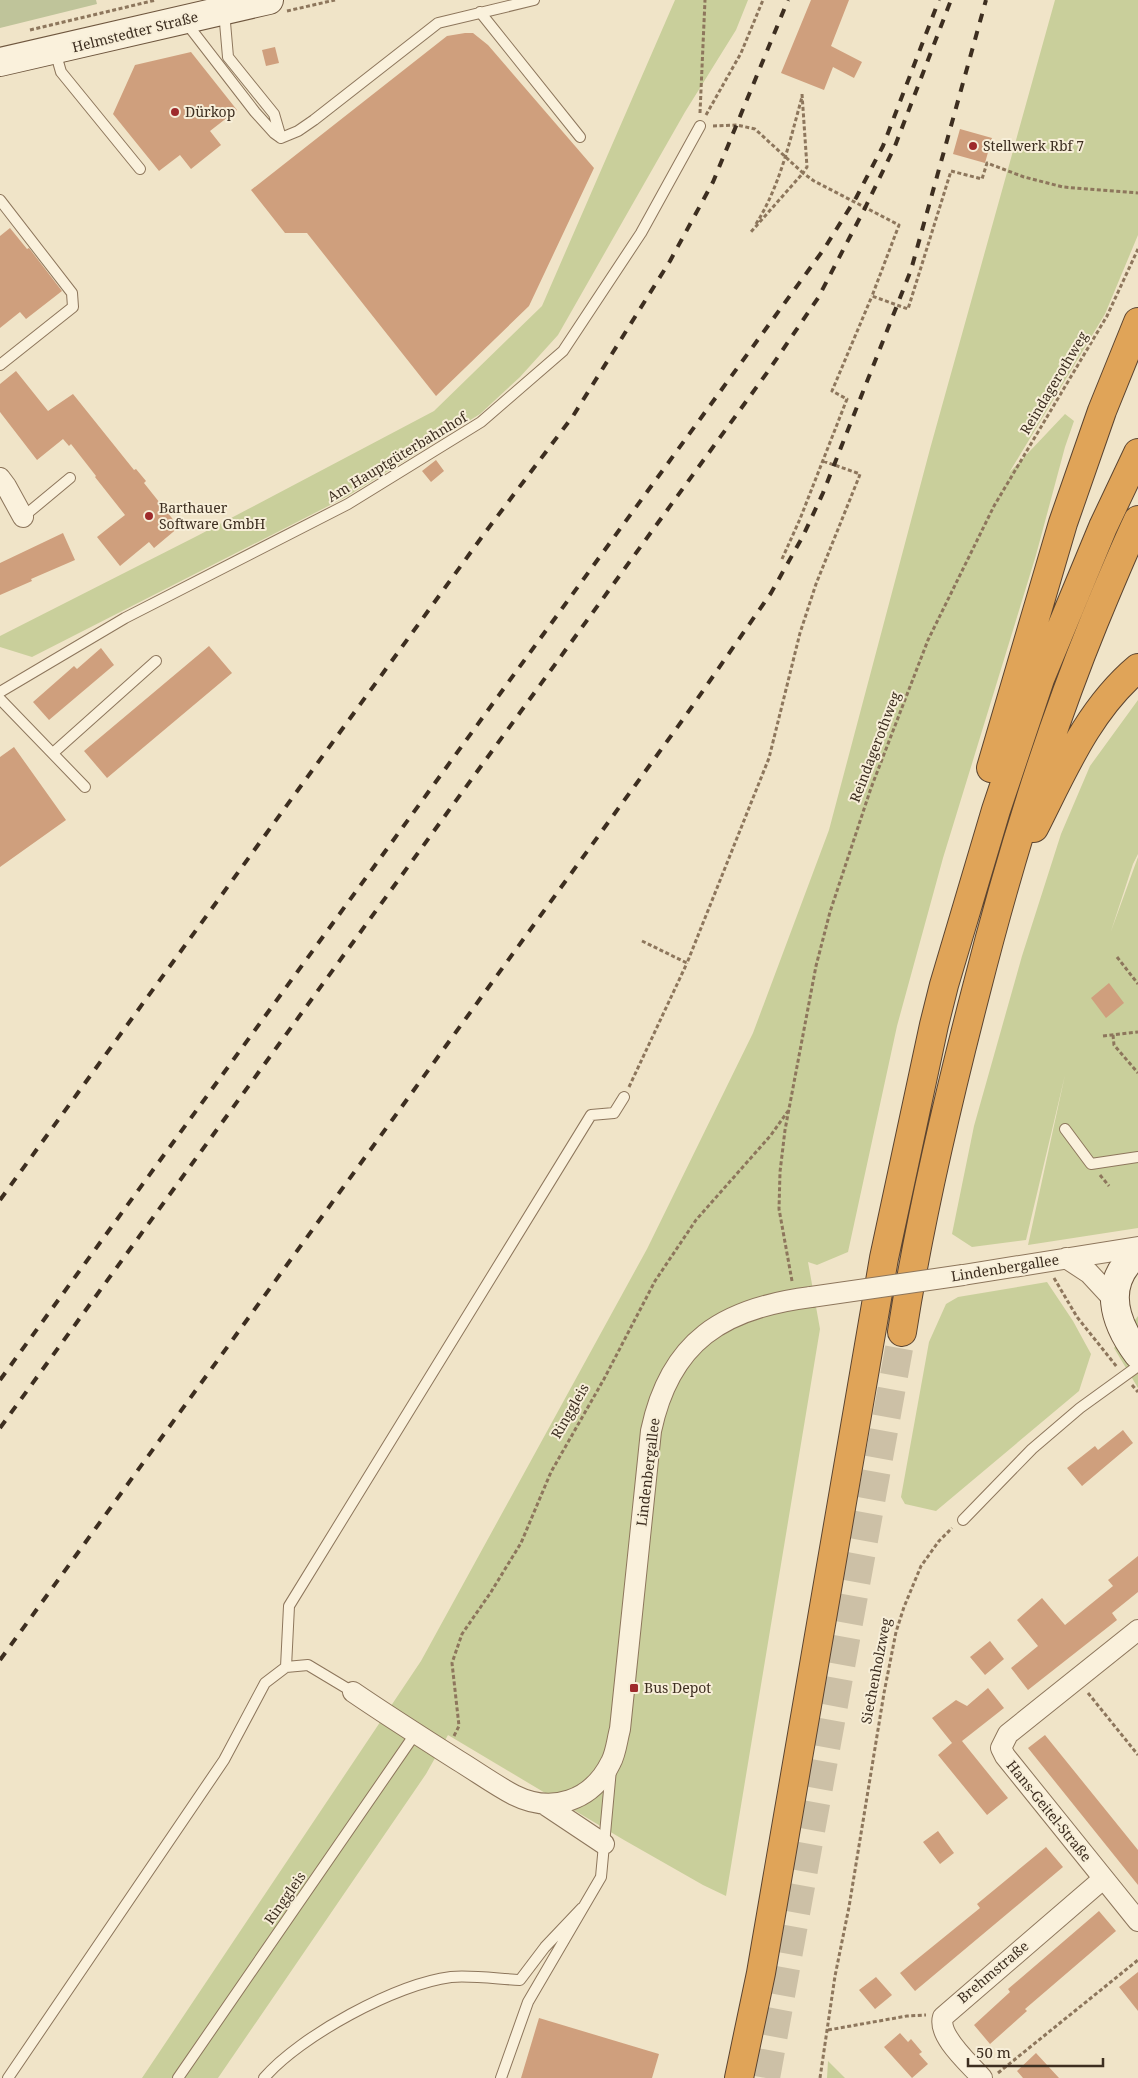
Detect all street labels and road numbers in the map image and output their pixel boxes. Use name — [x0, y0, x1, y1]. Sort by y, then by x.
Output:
street label: Helmstedter Straße — [70, 7, 200, 56]
street label: Reindagerothweg — [1015, 327, 1092, 438]
street label: Am Hauptgüterbahnhof — [323, 406, 472, 506]
street label: Reindagerothweg — [845, 688, 905, 805]
street label: Lindenbergallee — [950, 1250, 1060, 1285]
street label: Ringgleis — [546, 1380, 593, 1442]
street label: Lindenbergallee — [631, 1417, 664, 1527]
street label: Siechenholzweg — [856, 1616, 895, 1725]
street label: Hans-Geitel-Straße — [1003, 1756, 1096, 1865]
street label: Ringgleis — [259, 1868, 310, 1928]
street label: Brehmstraße — [953, 1936, 1032, 2007]

